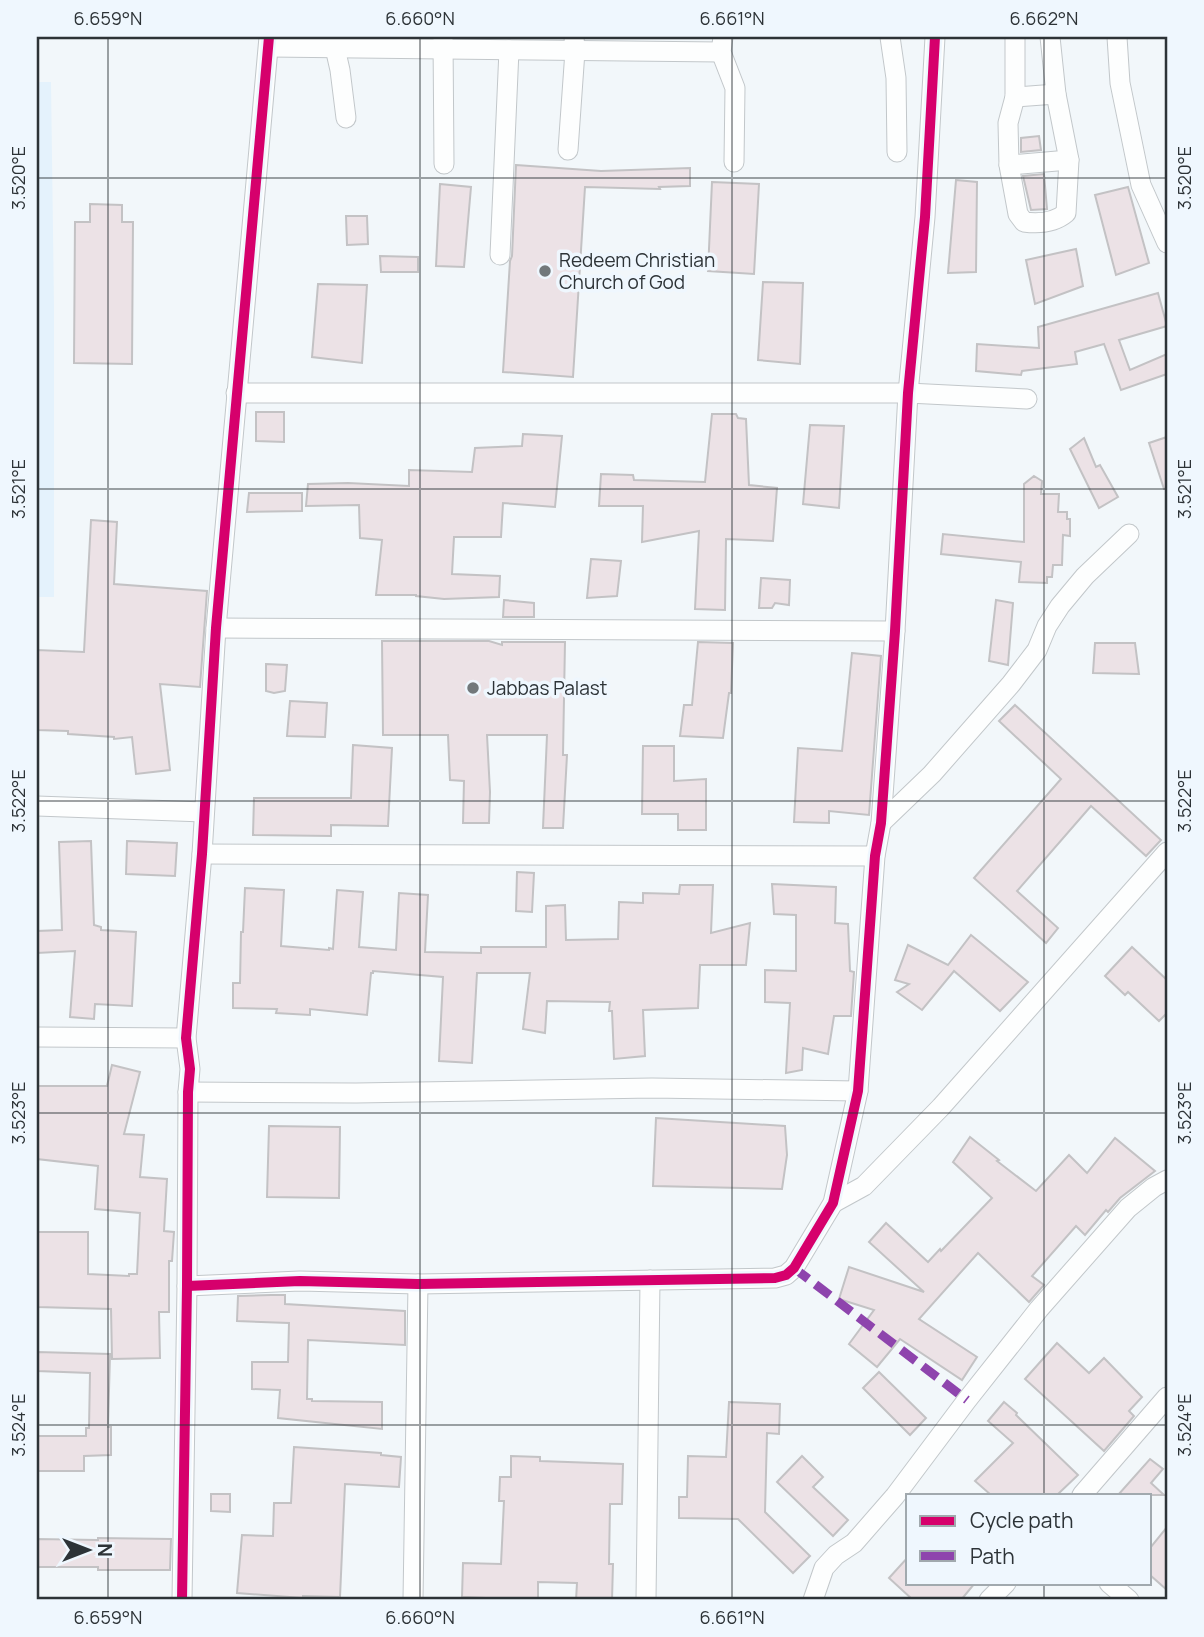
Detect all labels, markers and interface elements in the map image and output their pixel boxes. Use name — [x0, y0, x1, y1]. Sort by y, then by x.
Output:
text: 6.659°N — [74, 6, 142, 30]
text: 6.660°N — [385, 6, 455, 30]
text: 6.661°N — [699, 6, 765, 30]
text: 6.662°N — [1010, 6, 1078, 30]
text: 3.520°E — [6, 146, 30, 210]
text: 3.520°E — [1172, 146, 1196, 210]
place label: Redeem Christian Church of God — [559, 247, 715, 295]
marker: Redeem Christian Church of God — [537, 263, 553, 279]
text: 3.521°E — [6, 459, 30, 519]
text: 3.521°E — [1172, 459, 1196, 519]
place label: Jabbas Palast — [487, 675, 607, 701]
marker: Jabbas Palast — [465, 680, 481, 696]
text: 3.522°E — [6, 769, 30, 833]
text: 3.522°E — [1172, 769, 1196, 833]
text: 3.523°E — [6, 1082, 30, 1144]
text: 3.523°E — [1172, 1082, 1196, 1144]
text: 3.524°E — [6, 1393, 30, 1457]
text: 3.524°E — [1172, 1393, 1196, 1457]
legend — [906, 1494, 1152, 1584]
text: Cycle path — [970, 1506, 1073, 1534]
north arrow — [52, 1514, 122, 1584]
text: Path — [970, 1542, 1015, 1570]
text: N — [92, 1543, 118, 1557]
text: 6.659°N — [74, 1605, 142, 1629]
text: 6.660°N — [385, 1605, 455, 1629]
text: 6.661°N — [699, 1605, 765, 1629]

